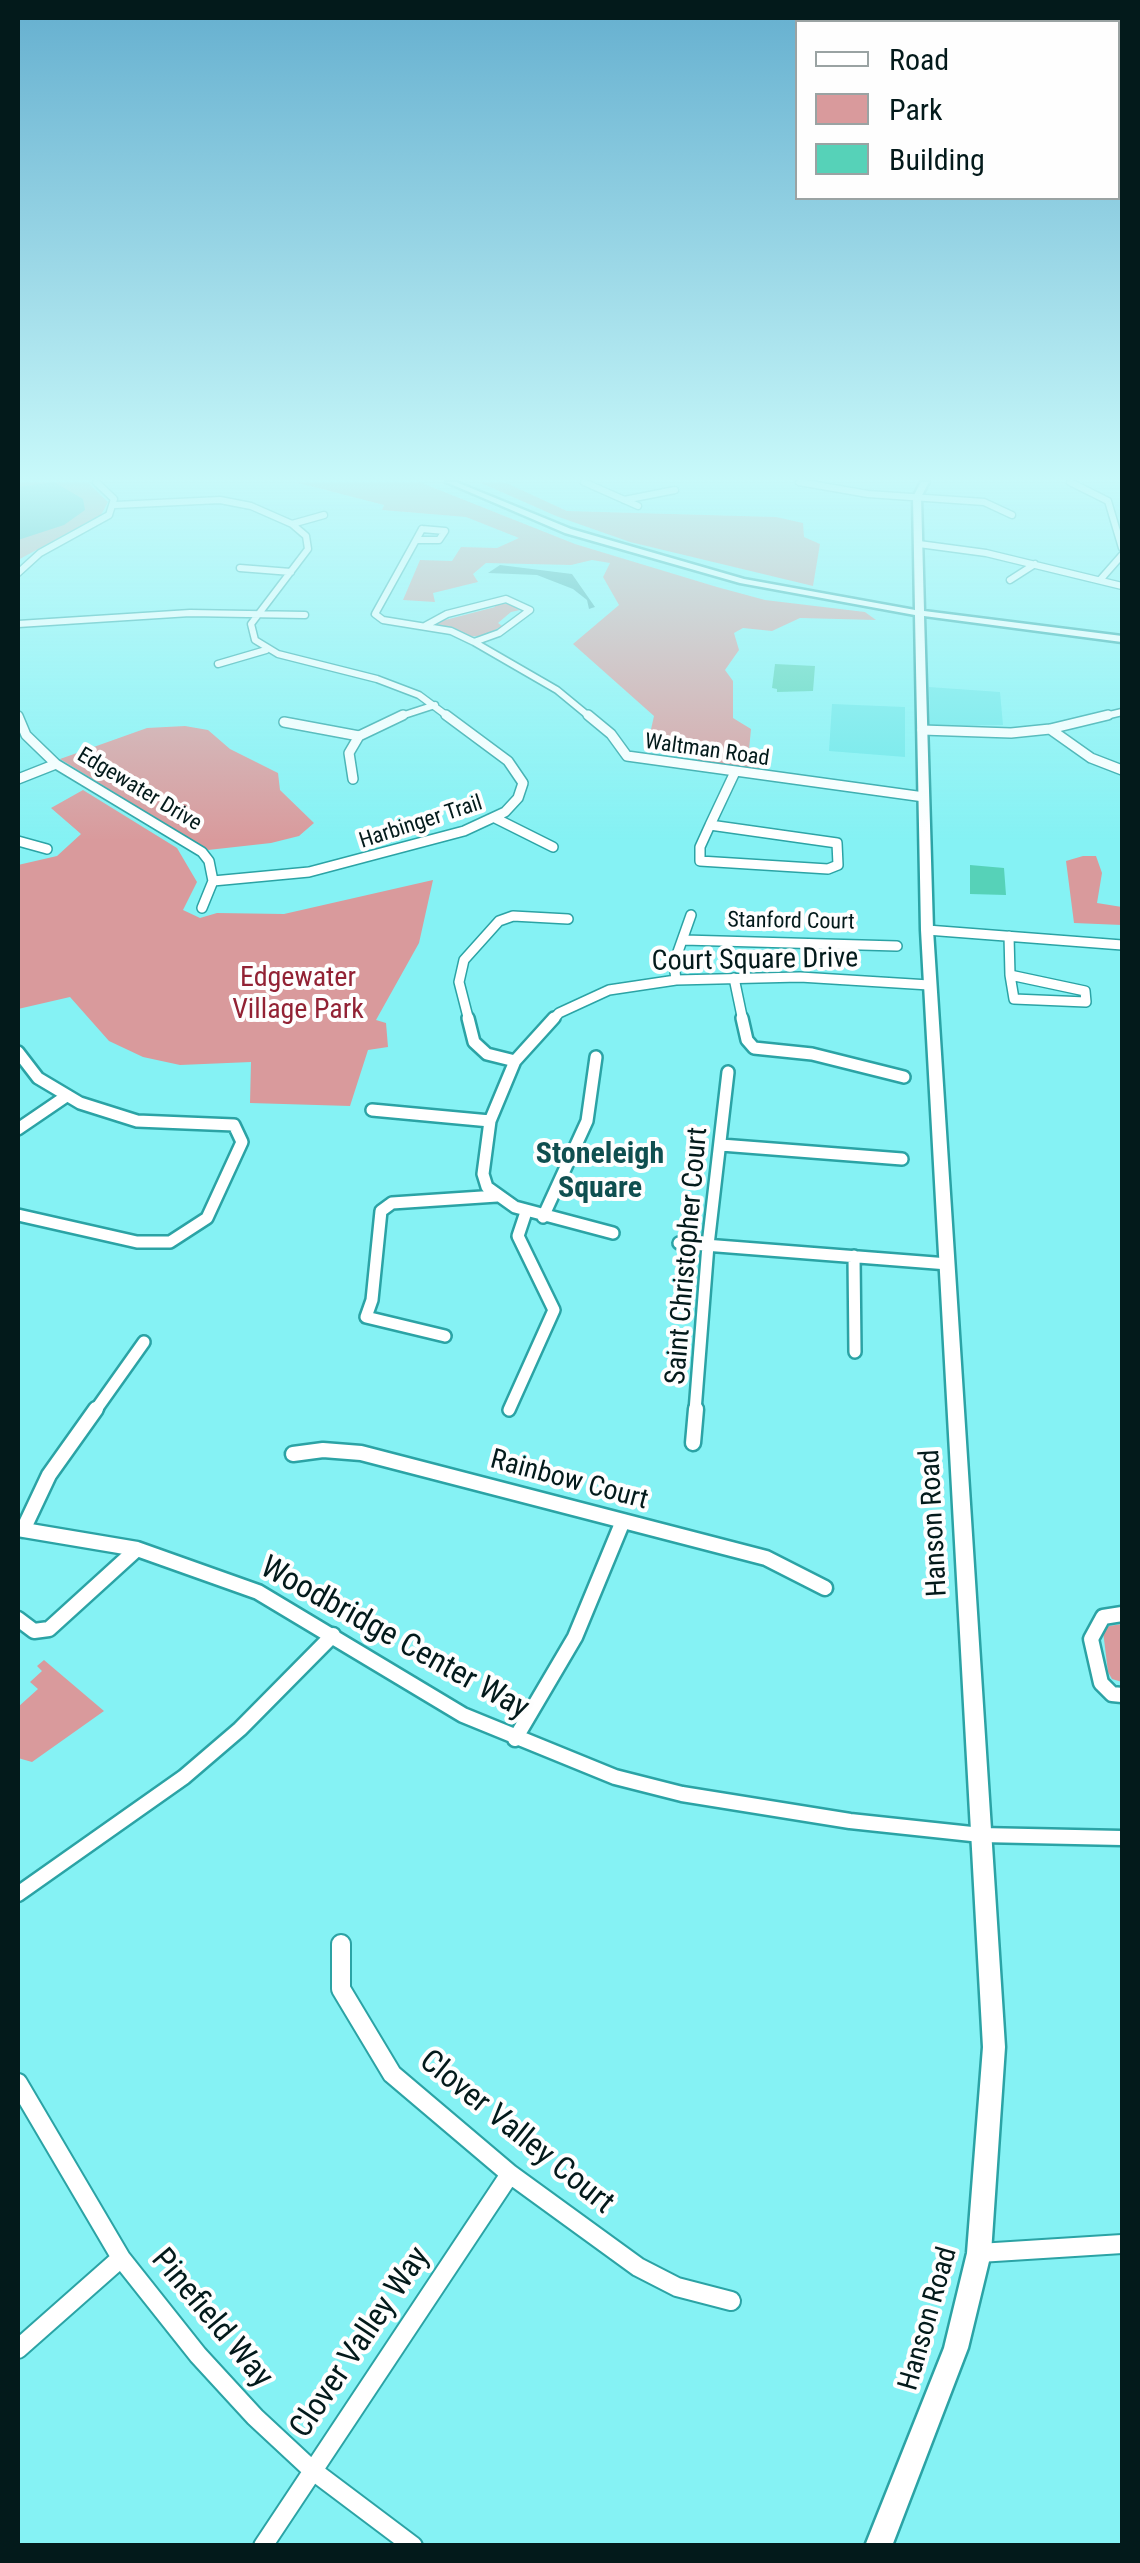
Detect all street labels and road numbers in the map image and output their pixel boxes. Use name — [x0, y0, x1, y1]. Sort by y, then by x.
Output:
street label: Waltman Road — [643, 729, 771, 773]
street label: Edgewater Drive — [72, 743, 206, 837]
street label: Harbinger Trail — [356, 791, 486, 855]
street label: Stanford Court — [727, 908, 855, 936]
street label: Court Square Drive — [651, 942, 859, 980]
street label: Saint Christopher Court — [660, 1126, 716, 1386]
street label: Rainbow Court — [487, 1444, 651, 1518]
street label: Hanson Road — [914, 1449, 956, 1597]
street label: Woodbridge Center Way — [253, 1549, 535, 1729]
street label: Clover Valley Court — [411, 2043, 621, 2223]
street label: Clover Valley Way — [283, 2240, 439, 2446]
street label: Pinefield Way — [142, 2242, 280, 2396]
street label: Hanson Road — [893, 2244, 965, 2394]

